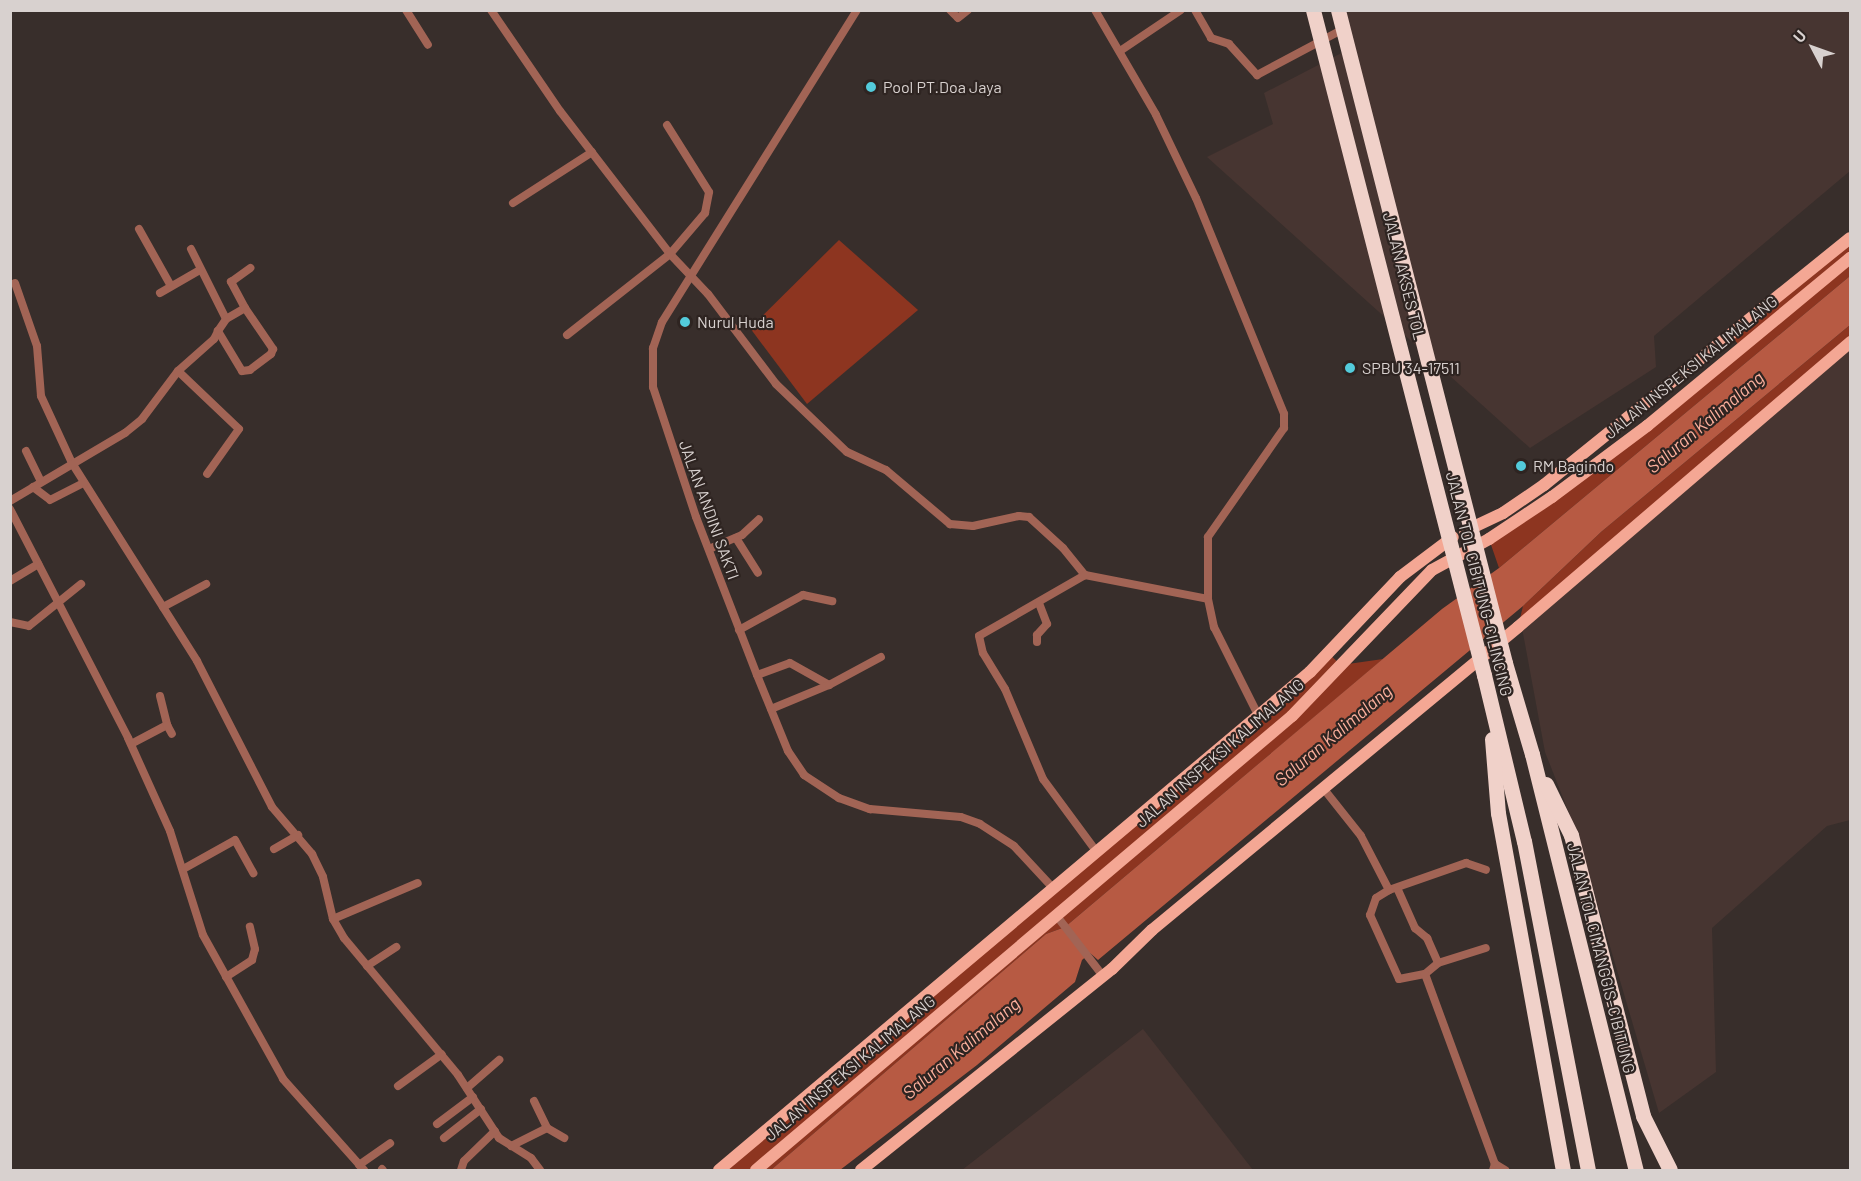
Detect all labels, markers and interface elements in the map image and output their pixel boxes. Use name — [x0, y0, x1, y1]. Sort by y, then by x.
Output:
north arrow — [1783, 18, 1843, 78]
text: U — [1789, 26, 1810, 46]
place label: Pool PT.Doa Jaya — [883, 77, 1002, 97]
marker: Pool PT.Doa Jaya — [864, 80, 878, 94]
street label: JALAN AKSES TOL — [1379, 210, 1429, 342]
street label: JALAN INSPEKSI KALIMALANG — [1601, 291, 1781, 443]
place label: Nurul Huda — [697, 312, 774, 332]
marker: Nurul Huda — [678, 315, 692, 329]
place label: SPBU 34-17511 — [1362, 358, 1460, 378]
marker: SPBU 34-17511 — [1343, 361, 1357, 375]
water label: Saluran Kalimalang — [1642, 367, 1768, 477]
street label: JALAN ANDINI SAKTI — [675, 438, 743, 582]
place label: RM Bagindo — [1533, 456, 1614, 476]
marker: RM Bagindo — [1514, 459, 1528, 473]
street label: JALAN TOL CIBITUNG–CILINCING — [1442, 470, 1516, 698]
street label: JALAN INSPEKSI KALIMALANG — [1132, 675, 1308, 831]
water label: Saluran Kalimalang — [1270, 680, 1396, 790]
street label: JALAN TOL CIMANGGIS–CIBITUNG — [1563, 841, 1639, 1075]
street label: JALAN INSPEKSI KALIMALANG — [761, 991, 939, 1145]
water label: Saluran Kalimalang — [898, 993, 1024, 1103]

